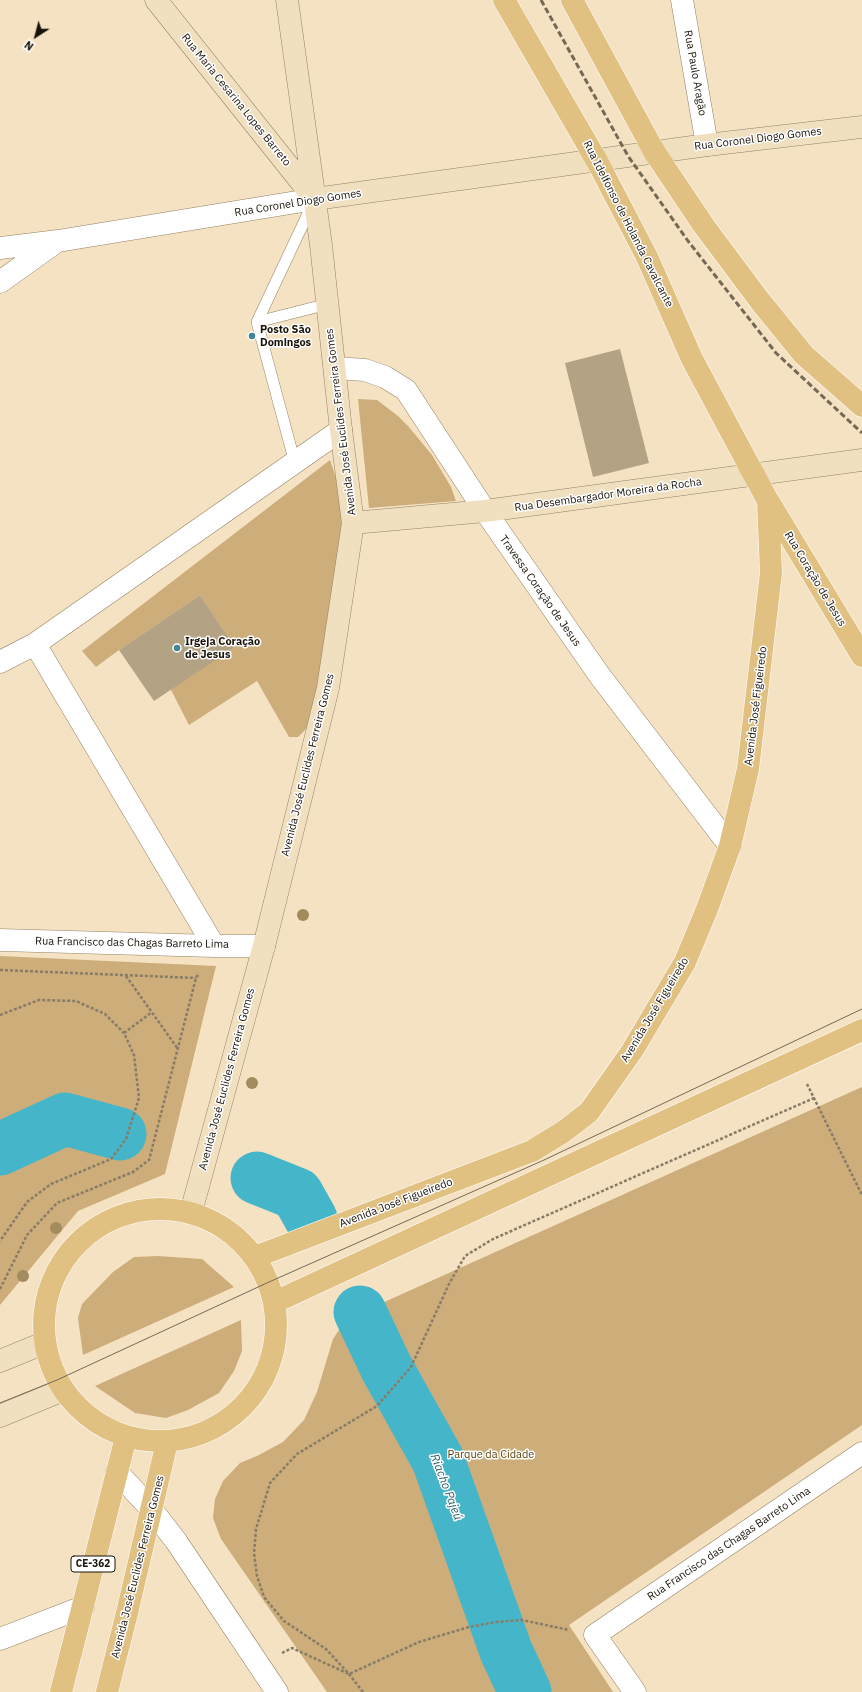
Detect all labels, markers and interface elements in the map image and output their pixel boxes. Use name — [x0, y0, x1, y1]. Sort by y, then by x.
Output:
north arrow — [16, 16, 56, 56]
street label: Rua Paulo Aragão — [681, 29, 709, 117]
street label: Rua Maria Cesarina Lopes Barreto — [178, 31, 294, 169]
text: N — [22, 38, 36, 54]
street label: Rua Coronel Diogo Gomes — [693, 125, 823, 153]
street label: Rua Idelfonso de Holanda Cavalcante — [580, 139, 676, 309]
street label: Rua Coronel Diogo Gomes — [234, 186, 362, 220]
place label: Posto São Domingos — [260, 323, 311, 349]
street label: Avenida José Euclides Ferreira Gomes — [323, 328, 359, 516]
marker: Posto São Domingos — [247, 331, 257, 341]
street label: Rua Desembargador Moreira da Rocha — [514, 475, 702, 515]
street label: Rua Coração de Jesus — [781, 529, 849, 629]
street label: Travessa Coração de Jesus — [497, 533, 583, 649]
place label: Irgeja Coração de Jesus — [185, 635, 260, 661]
marker: Irgeja Coração de Jesus — [172, 643, 182, 653]
street label: Avenida José Figueiredo — [742, 646, 770, 766]
street label: Avenida José Euclides Ferreira Gomes — [279, 672, 337, 858]
street label: Rua Francisco das Chagas Barreto Lima — [35, 935, 229, 951]
street label: Avenida José Figueiredo — [618, 955, 692, 1065]
street label: Avenida José Euclides Ferreira Gomes — [196, 986, 258, 1172]
street label: Avenida José Figueiredo — [338, 1175, 454, 1231]
park label: Parque da Cidade — [448, 1448, 534, 1462]
water label: Riacho Pajeú — [427, 1452, 465, 1522]
street label: Avenida José Euclides Ferreira Gomes — [109, 1474, 167, 1660]
street label: Rua Francisco das Chagas Barreto Lima — [645, 1484, 813, 1604]
road number: CE-362 — [71, 1556, 115, 1572]

